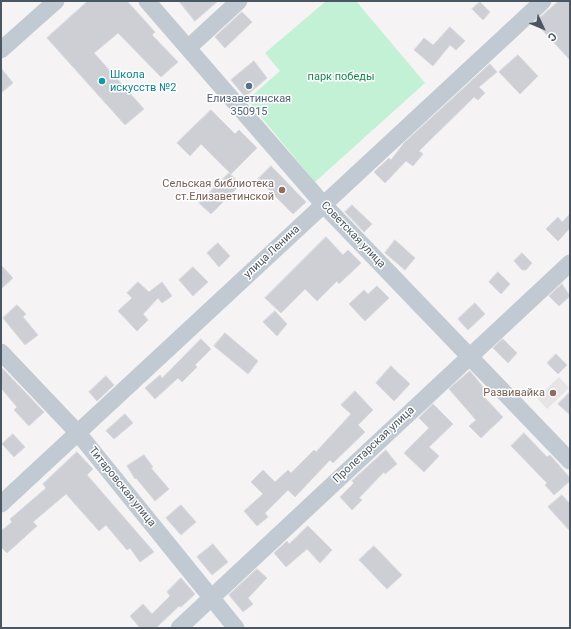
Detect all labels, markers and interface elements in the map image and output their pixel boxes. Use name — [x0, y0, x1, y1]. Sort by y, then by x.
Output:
north arrow — [523, 8, 563, 48]
text: С — [545, 30, 559, 44]
place label: Школа искусств №2 — [110, 68, 177, 94]
park label: парк победы — [308, 70, 374, 84]
marker: Школа искусств №2 — [97, 76, 107, 86]
marker: Елизаветинская 350915 — [244, 81, 254, 91]
place label: Елизаветинская 350915 — [207, 92, 291, 118]
place label: Сельская библиотека ст.Елизаветинской — [162, 177, 274, 203]
marker: Сельская библиотека ст.Елизаветинской — [277, 185, 287, 195]
street label: Советская улица — [318, 199, 388, 271]
street label: улица Ленина — [241, 223, 303, 281]
place label: Развивайка — [483, 386, 545, 400]
marker: Развивайка — [548, 388, 558, 398]
street label: Пролетарская улица — [331, 404, 417, 486]
street label: Титаровская улица — [86, 444, 158, 530]

